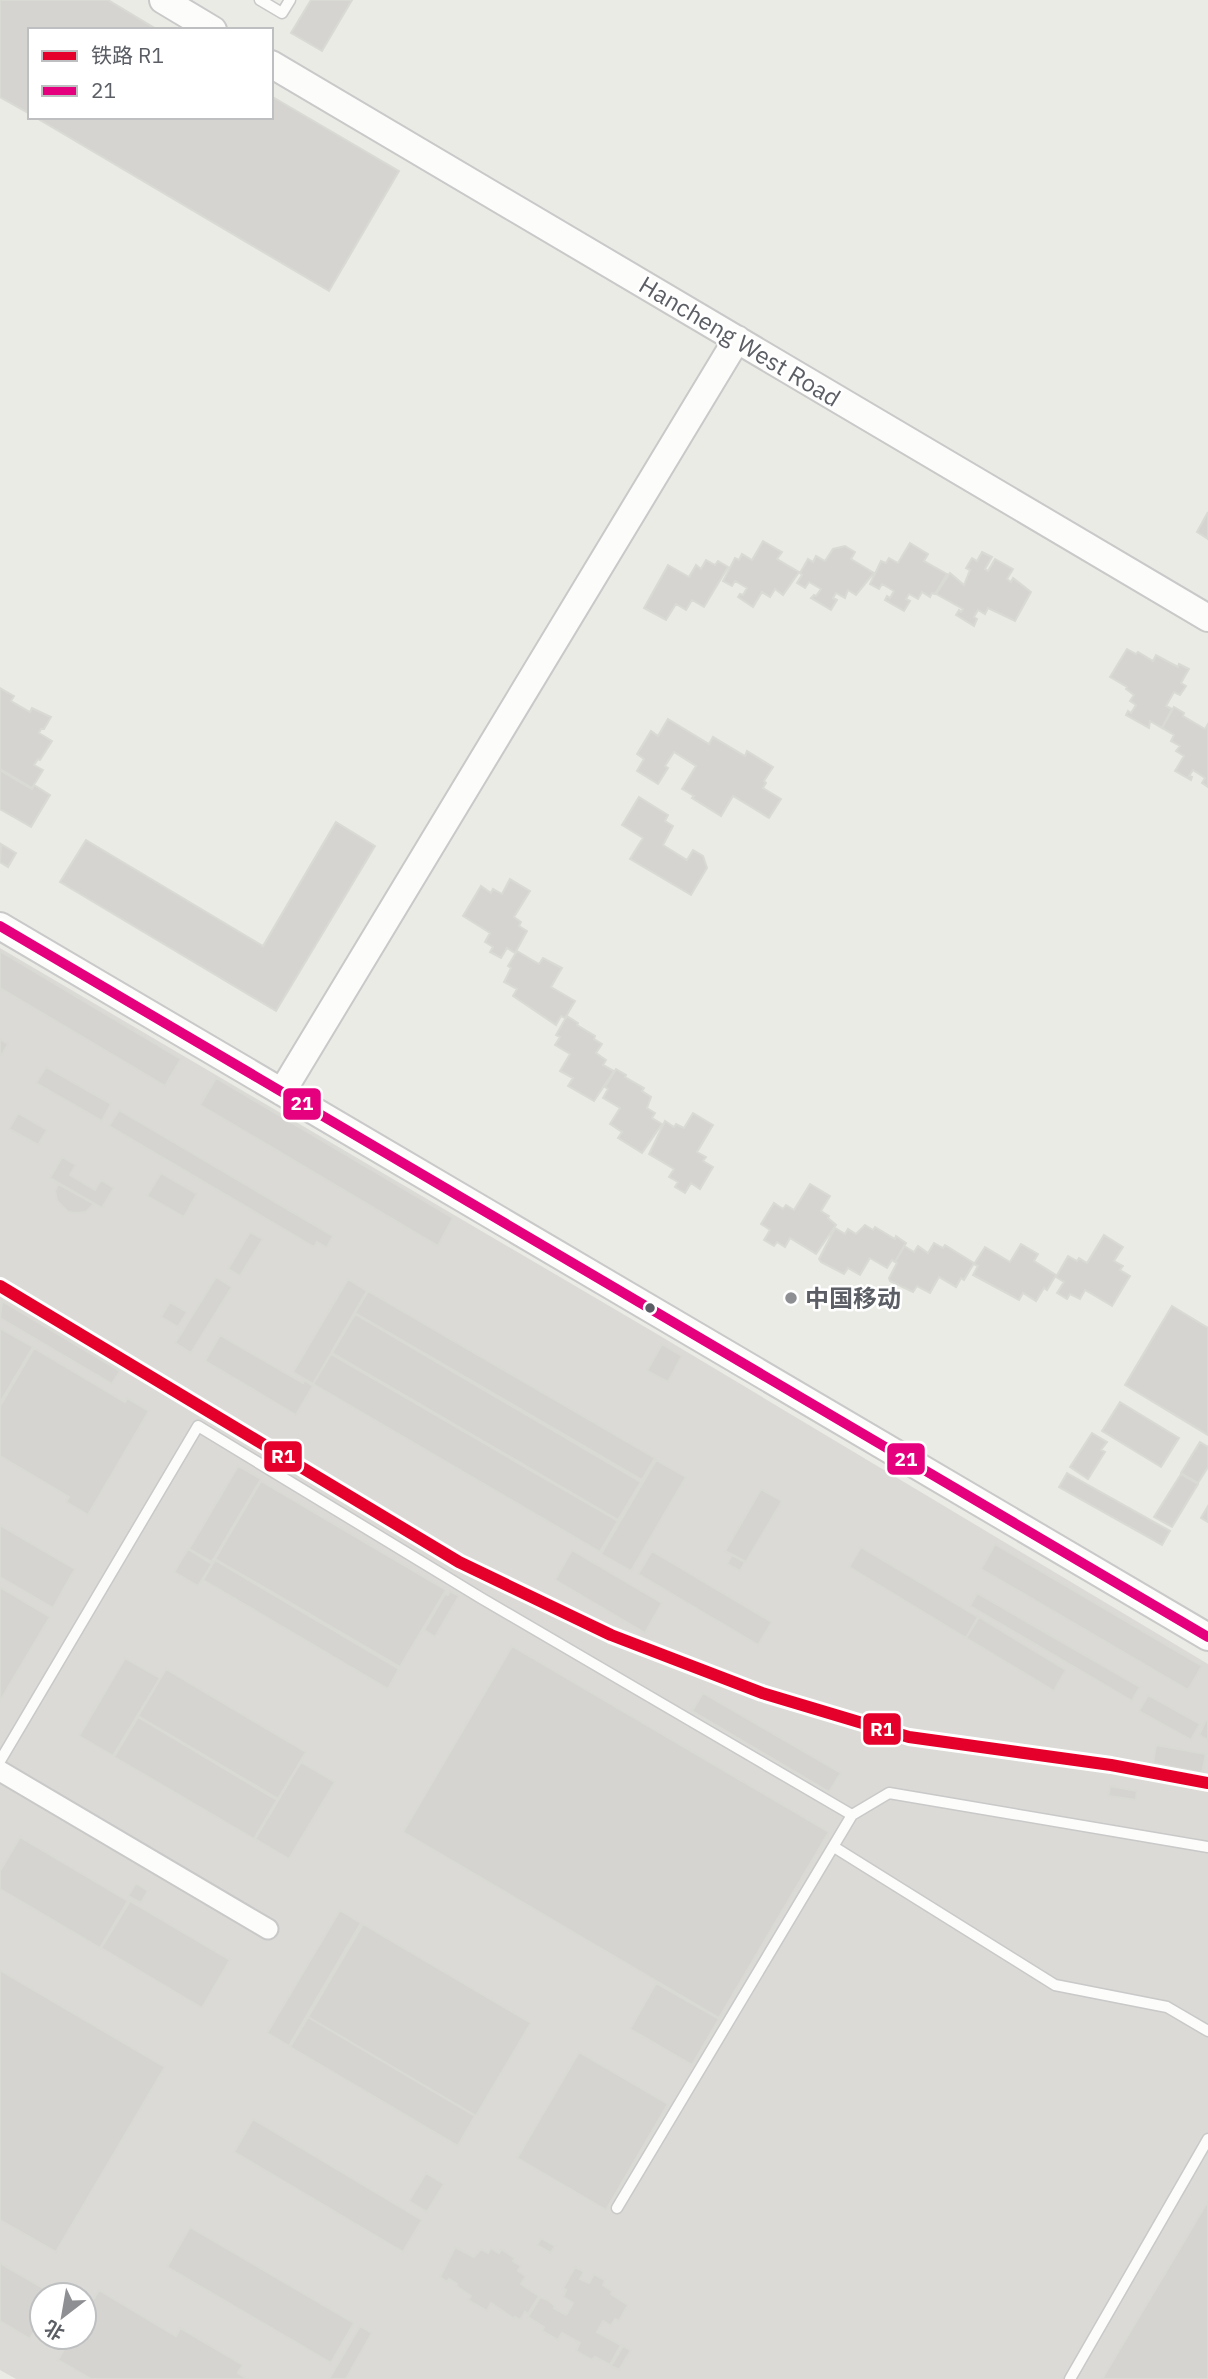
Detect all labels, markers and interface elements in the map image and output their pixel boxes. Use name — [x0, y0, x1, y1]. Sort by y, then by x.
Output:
legend — [28, 28, 273, 119]
text: 铁路 R1 — [91, 41, 164, 69]
text: 21 — [91, 76, 116, 104]
street label: Hancheng West Road — [634, 268, 846, 414]
line badge: 21 — [282, 1087, 322, 1121]
text: 21 — [291, 1091, 314, 1115]
place label: 中国移动 — [805, 1282, 901, 1314]
marker: 中国移动 — [783, 1290, 799, 1306]
unlabelled marker — [643, 1301, 657, 1315]
line badge: R1 — [263, 1440, 303, 1473]
line badge: 21 — [886, 1442, 926, 1476]
text: R1 — [271, 1444, 296, 1468]
text: 21 — [895, 1447, 918, 1471]
line badge: R1 — [862, 1712, 902, 1746]
text: R1 — [870, 1717, 895, 1741]
north arrow — [28, 2281, 98, 2351]
text: 北 — [40, 2315, 69, 2346]

